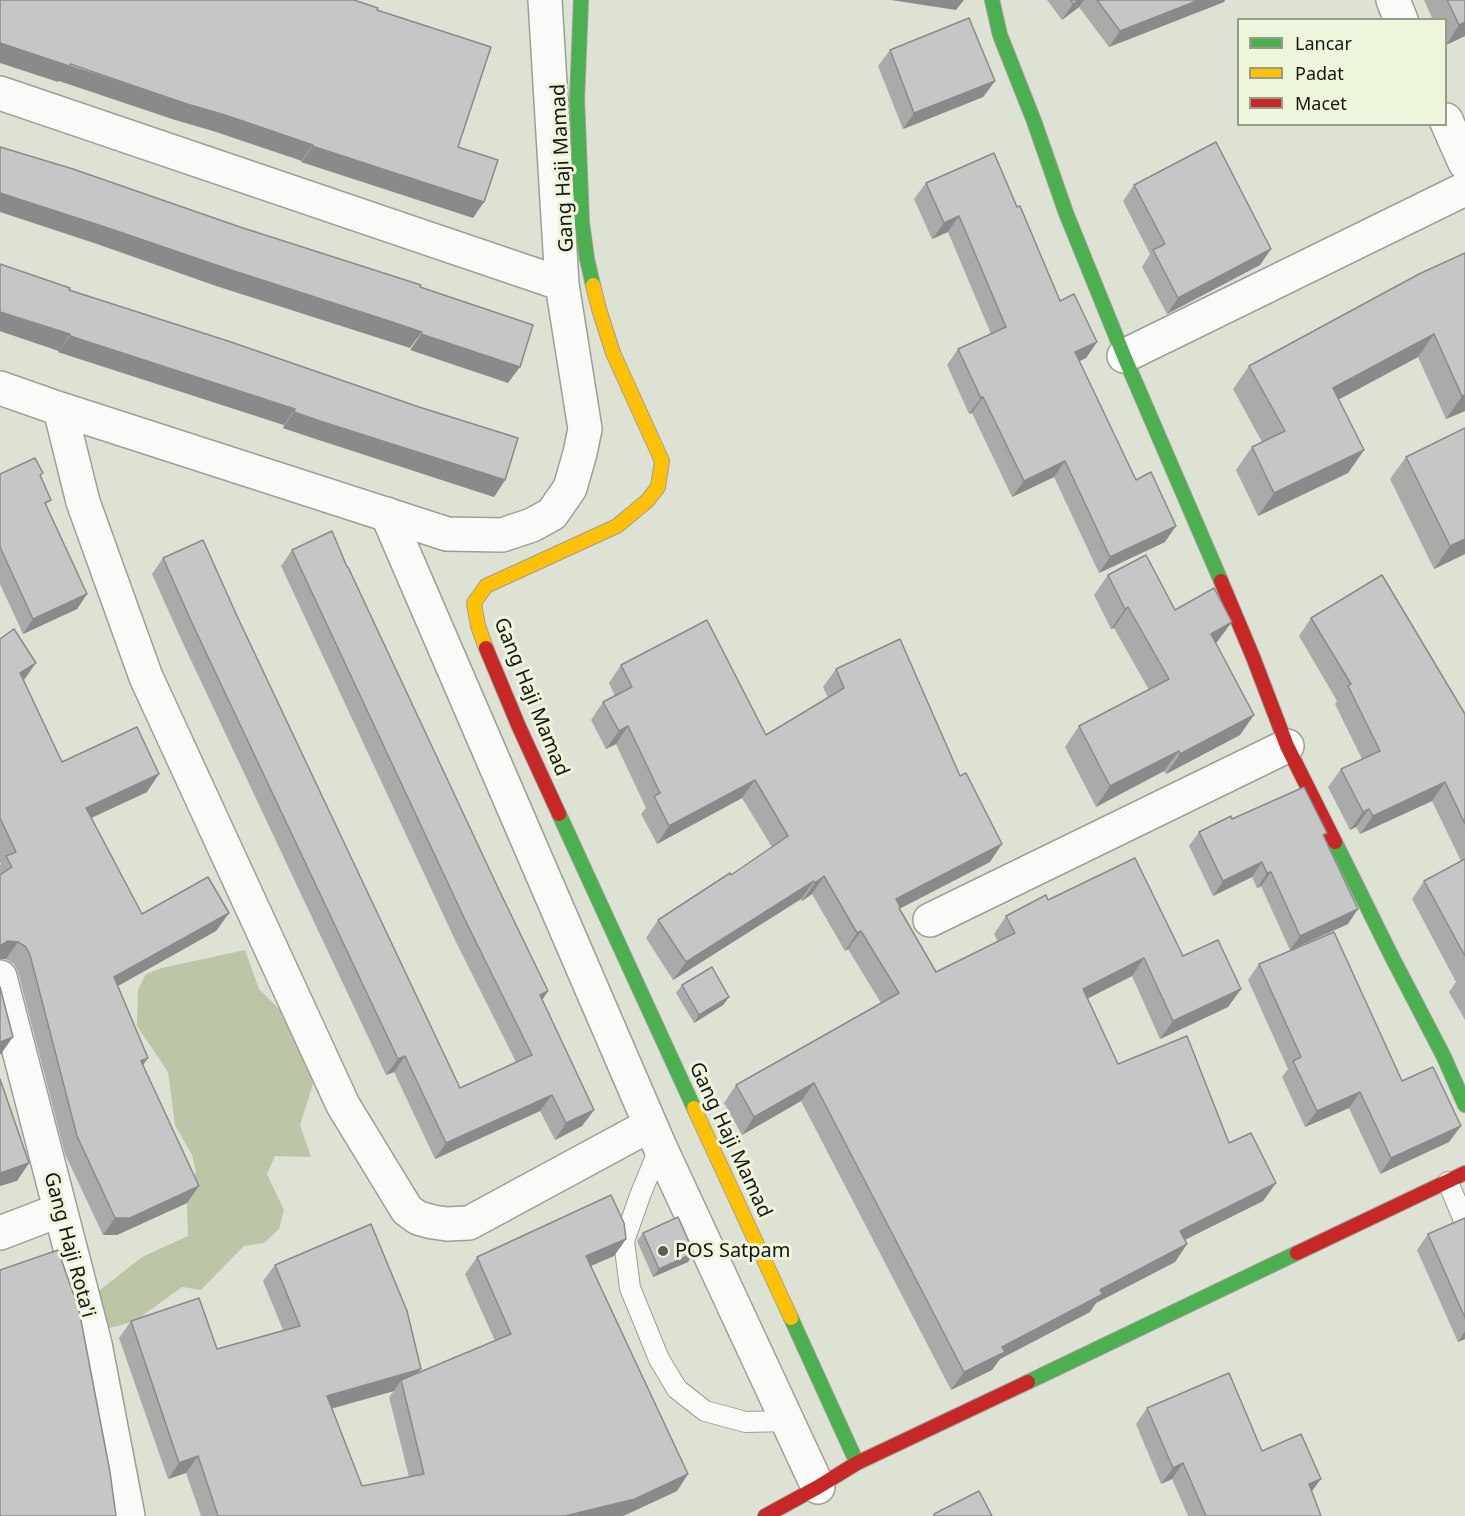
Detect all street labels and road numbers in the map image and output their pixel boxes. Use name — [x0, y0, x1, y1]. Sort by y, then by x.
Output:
street label: Gang Haji Mamad — [547, 83, 579, 253]
street label: Gang Haji Mamad — [488, 614, 574, 780]
street label: Gang Haji Mamad — [683, 1058, 777, 1222]
street label: Gang Haji Rota'i — [38, 1170, 100, 1320]

